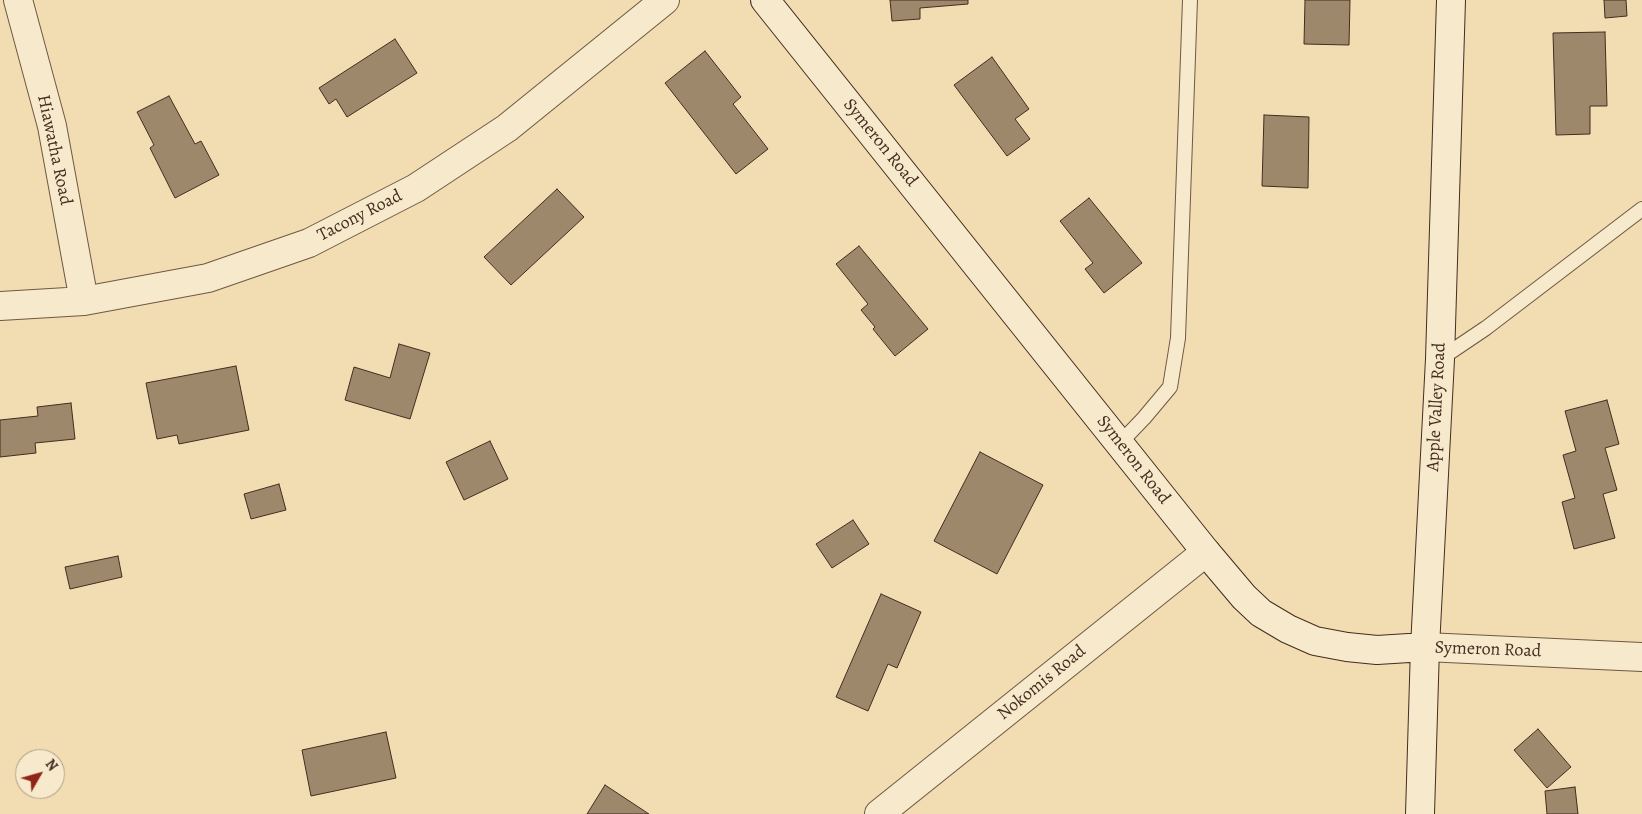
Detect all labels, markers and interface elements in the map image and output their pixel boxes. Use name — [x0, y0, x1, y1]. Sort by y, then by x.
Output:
street label: Hiawatha Road — [32, 93, 76, 207]
street label: Symeron Road — [838, 95, 922, 191]
street label: Tacony Road — [314, 185, 406, 247]
street label: Apple Valley Road — [1423, 342, 1451, 472]
street label: Symeron Road — [1092, 411, 1174, 509]
street label: Symeron Road — [1434, 637, 1542, 663]
street label: Nokomis Road — [993, 641, 1091, 725]
north arrow — [15, 749, 65, 799]
text: N — [41, 755, 62, 775]

